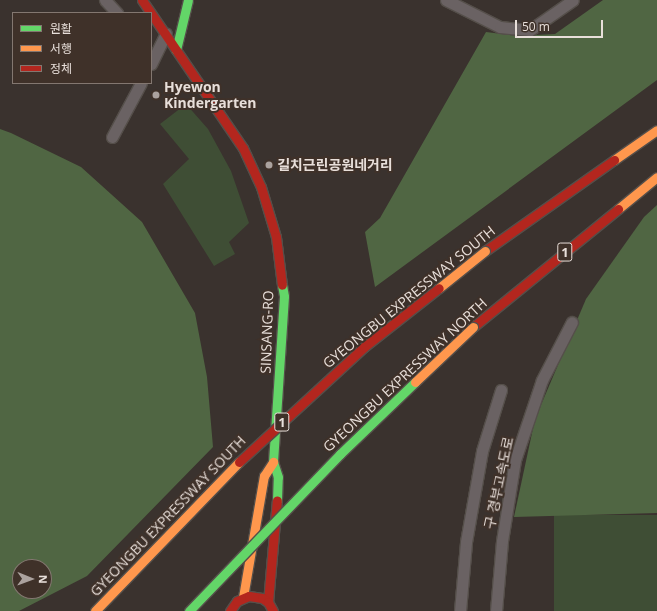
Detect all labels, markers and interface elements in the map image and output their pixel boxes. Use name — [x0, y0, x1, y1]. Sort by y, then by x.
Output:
legend — [12, 12, 152, 84]
scale bar — [517, 12, 605, 38]
text: 50 m — [522, 18, 550, 35]
text: 원활 — [50, 20, 72, 37]
text: 서행 — [50, 40, 72, 57]
text: 정체 — [50, 60, 72, 77]
place label: Hyewon Kindergarten — [164, 79, 257, 112]
marker: Hyewon Kindergarten — [151, 90, 161, 100]
place label: 길치근린공원네거리 — [277, 157, 393, 173]
marker: 길치근린공원네거리 — [264, 160, 274, 170]
street label: GYEONGBU EXPRESSWAY SOUTH — [320, 222, 498, 372]
road number: 1 — [557, 241, 573, 263]
street label: SINSANG-RO — [257, 290, 277, 374]
street label: GYEONGBU EXPRESSWAY NORTH — [320, 295, 490, 455]
road number: 1 — [274, 411, 290, 433]
street label: GYEONGBU EXPRESSWAY SOUTH — [87, 432, 249, 600]
street label: 구 경부고속도로 — [481, 435, 517, 531]
north arrow — [12, 559, 52, 599]
text: N — [36, 575, 51, 584]

